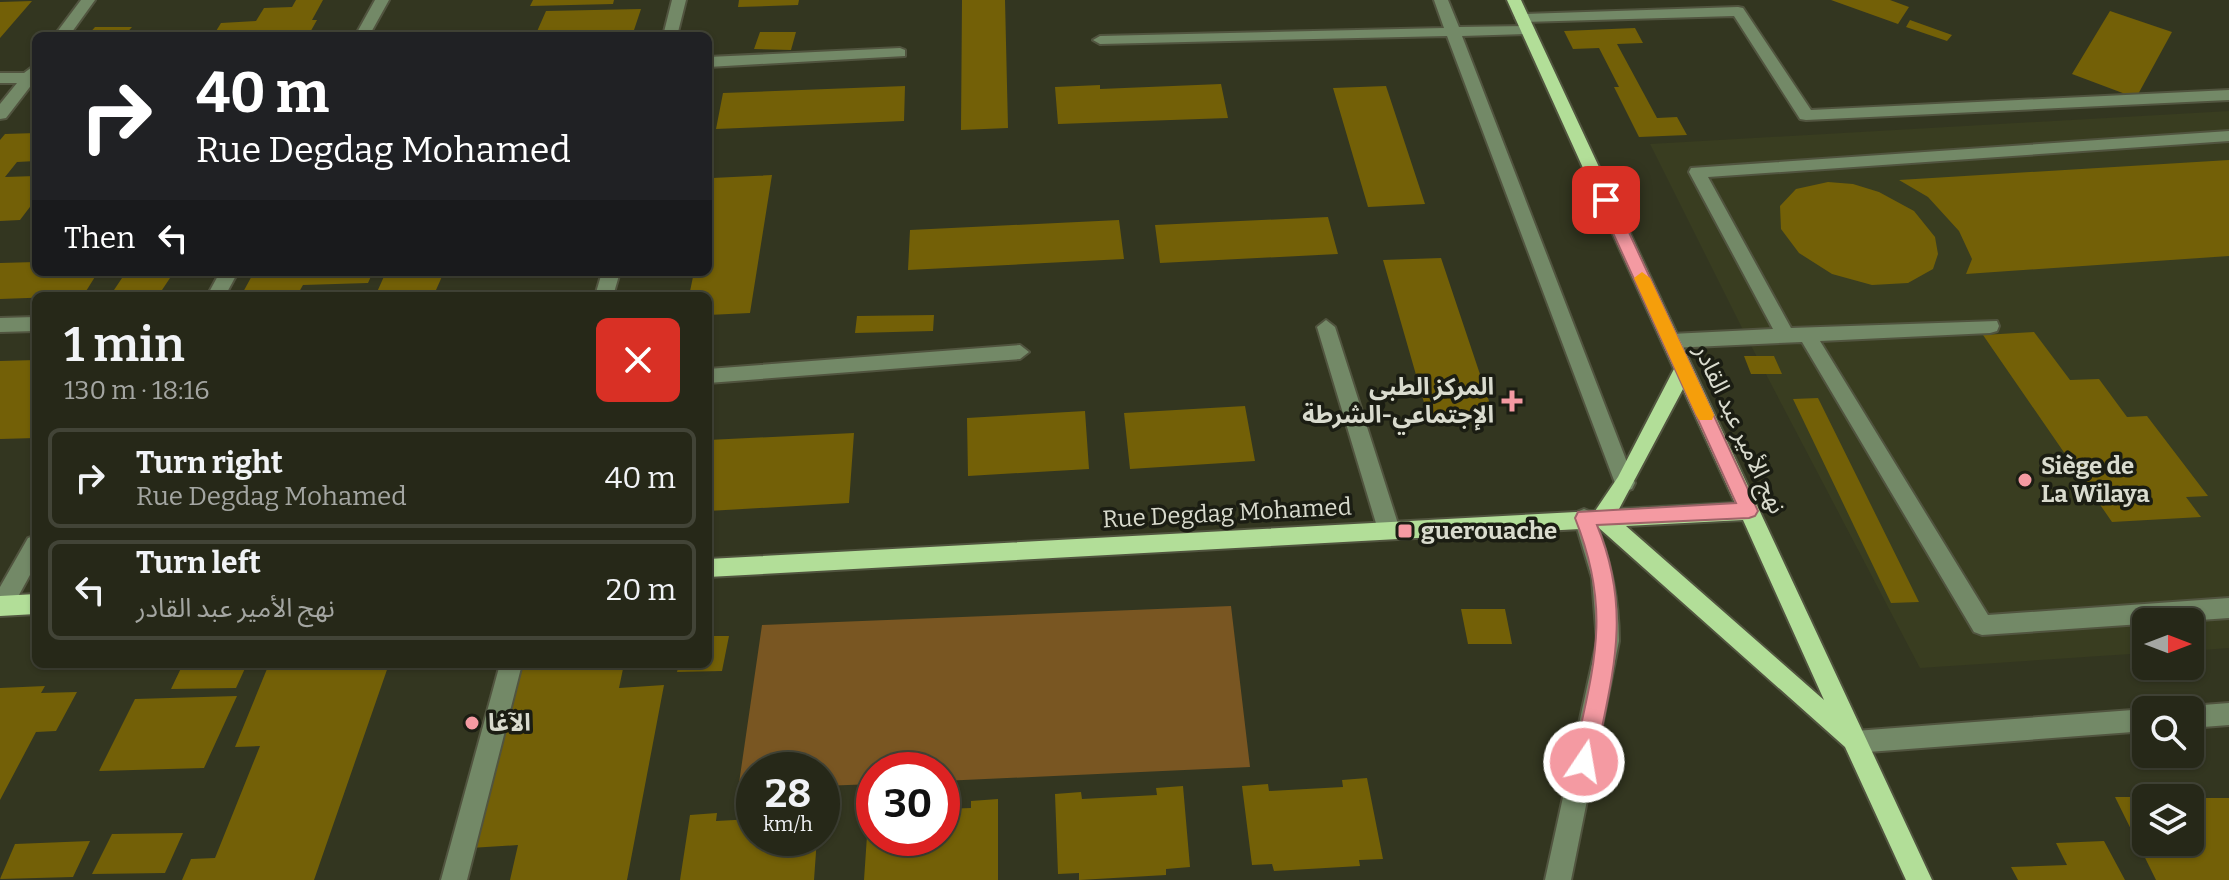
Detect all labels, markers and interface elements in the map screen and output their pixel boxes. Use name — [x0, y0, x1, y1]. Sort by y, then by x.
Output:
text: 40 m — [196, 60, 329, 127]
icon: right — [64, 64, 168, 168]
text: Rue Degdag Mohamed — [196, 128, 571, 172]
pin — [1572, 166, 1640, 234]
icon: arrive — [1584, 178, 1628, 222]
icon: left — [151, 216, 195, 260]
text: Then — [64, 220, 135, 256]
text: 1 min — [64, 316, 185, 374]
button: close — [596, 318, 680, 402]
street label: نهج الأمير عبد القادر — [1685, 339, 1791, 519]
place label: المركز الطبي الإجتماعي-الشرطة — [1302, 373, 1494, 435]
text: 130 m · 18:16 — [64, 375, 209, 406]
marker: المركز الطبي الإجتماعي-الشرطة — [1501, 390, 1523, 412]
text: Turn right — [136, 445, 283, 481]
place label: Siège de La Wilaya — [2041, 452, 2150, 508]
icon: right — [68, 456, 112, 500]
text: 40 m — [605, 460, 676, 496]
marker: Siège de La Wilaya — [2016, 471, 2034, 489]
text: Rue Degdag Mohamed — [136, 481, 407, 512]
street label: Rue Degdag Mohamed — [1102, 492, 1352, 534]
place label: guerouache — [1421, 517, 1557, 545]
marker: guerouache — [1396, 522, 1414, 540]
text: Turn left — [136, 545, 261, 581]
icon: left — [68, 568, 112, 612]
text: 20 m — [606, 572, 676, 608]
text: نهج الأمير عبد القادر — [136, 593, 335, 624]
north arrow — [2132, 608, 2204, 680]
map controls — [2132, 608, 2204, 856]
button: search — [2132, 696, 2204, 768]
place label: الآغا — [488, 709, 531, 737]
marker: الآغا — [463, 714, 481, 732]
position arrow — [1542, 720, 1626, 804]
speed limit sign: 30 — [856, 752, 960, 856]
text: 28 — [765, 770, 811, 818]
button: layers — [2132, 784, 2204, 856]
text: km/h — [763, 812, 813, 836]

